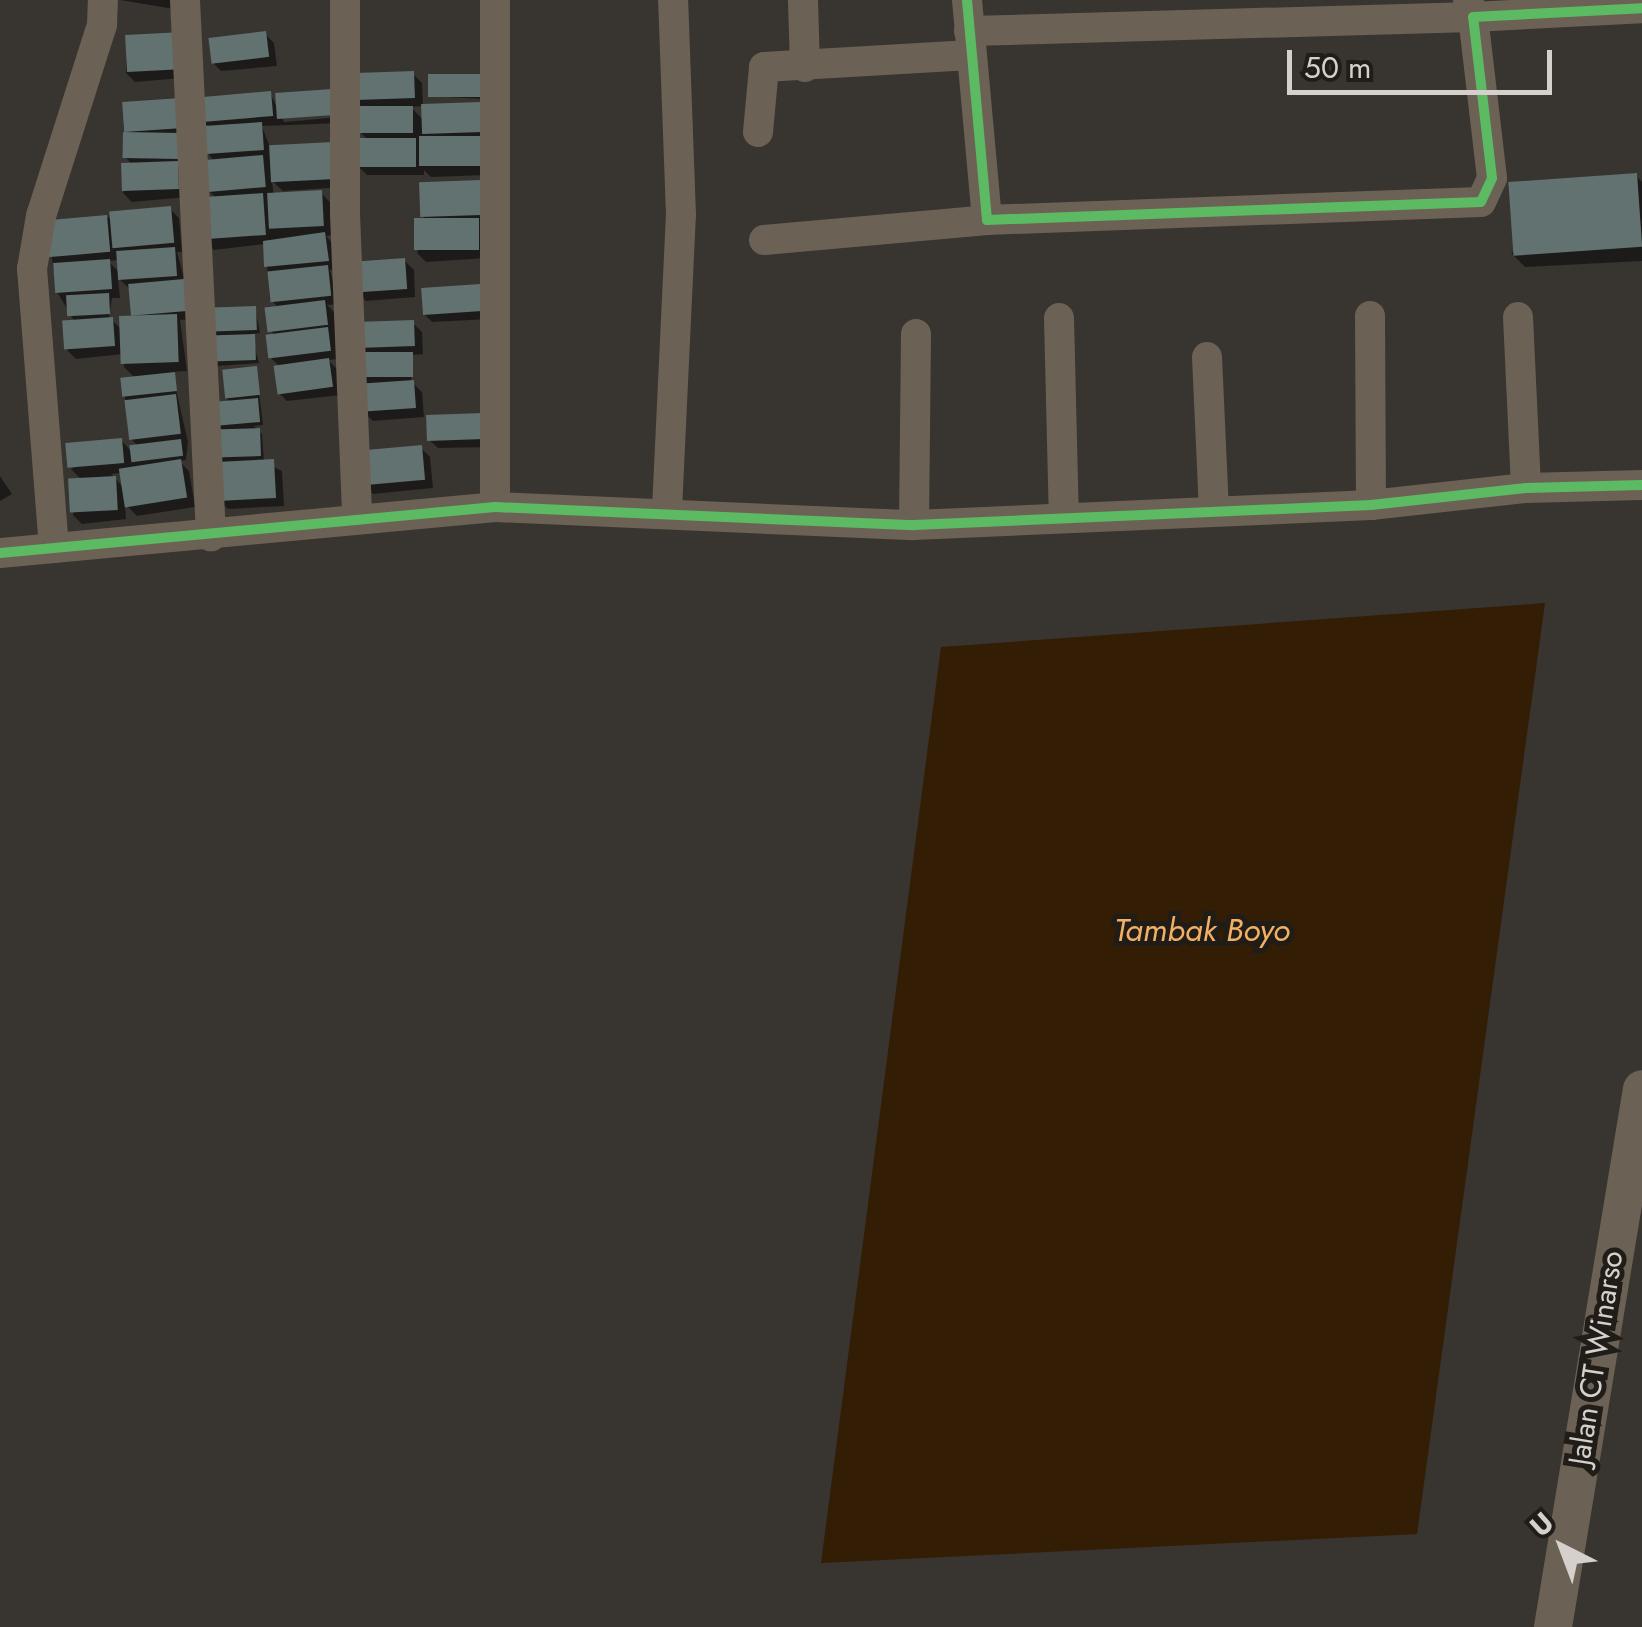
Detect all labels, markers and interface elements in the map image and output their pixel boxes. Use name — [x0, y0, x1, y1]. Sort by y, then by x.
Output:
scale bar — [1292, 30, 1557, 92]
text: 50 m — [1304, 46, 1371, 89]
water label: Tambak Boyo — [1114, 911, 1290, 949]
street label: Jalan CT Winarso — [1561, 1248, 1631, 1468]
north arrow — [1512, 1497, 1612, 1597]
text: U — [1521, 1503, 1563, 1546]

